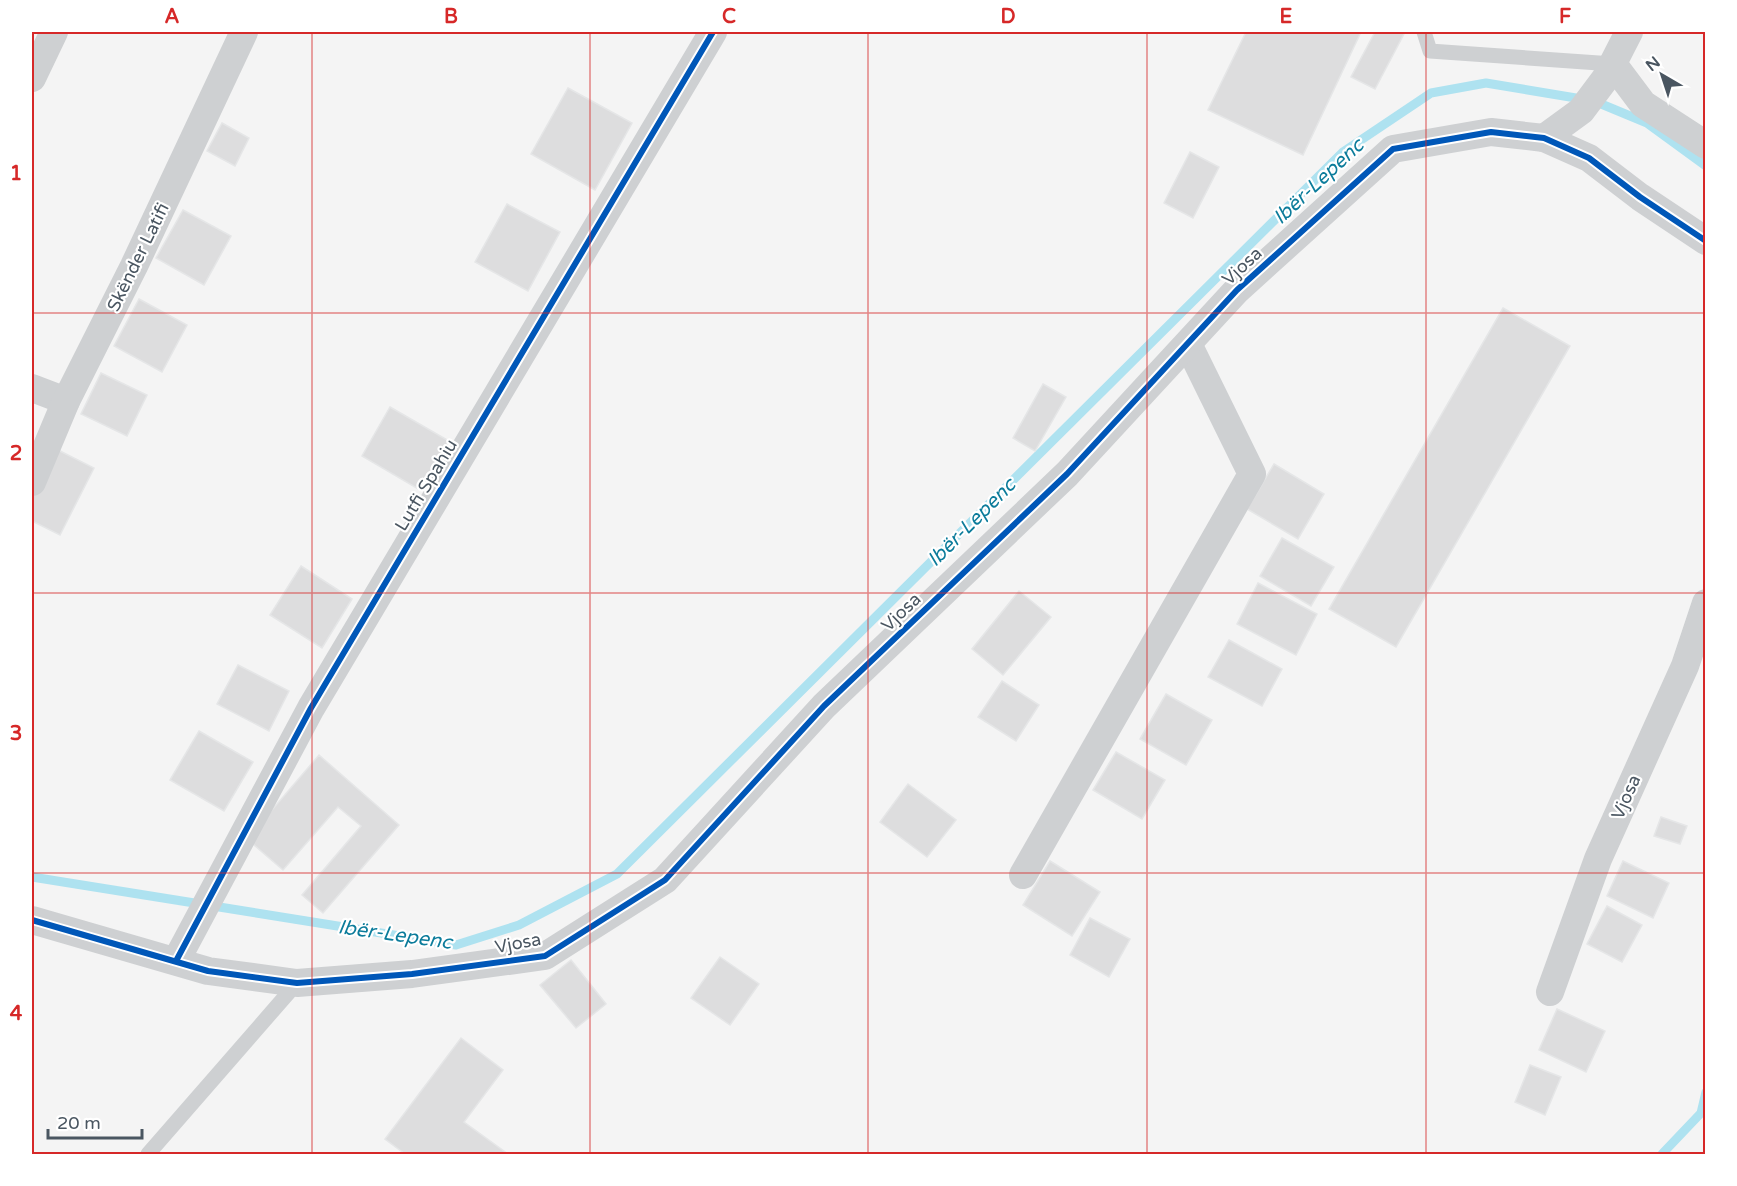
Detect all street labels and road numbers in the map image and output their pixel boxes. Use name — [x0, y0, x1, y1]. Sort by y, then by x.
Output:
street label: Skënder Latifi — [102, 199, 174, 315]
street label: Vjosa — [1217, 242, 1267, 290]
street label: Lutfi Spahiu — [390, 435, 462, 535]
street label: Vjosa — [877, 588, 925, 636]
street label: Vjosa — [1606, 771, 1646, 823]
street label: Vjosa — [493, 928, 543, 958]

